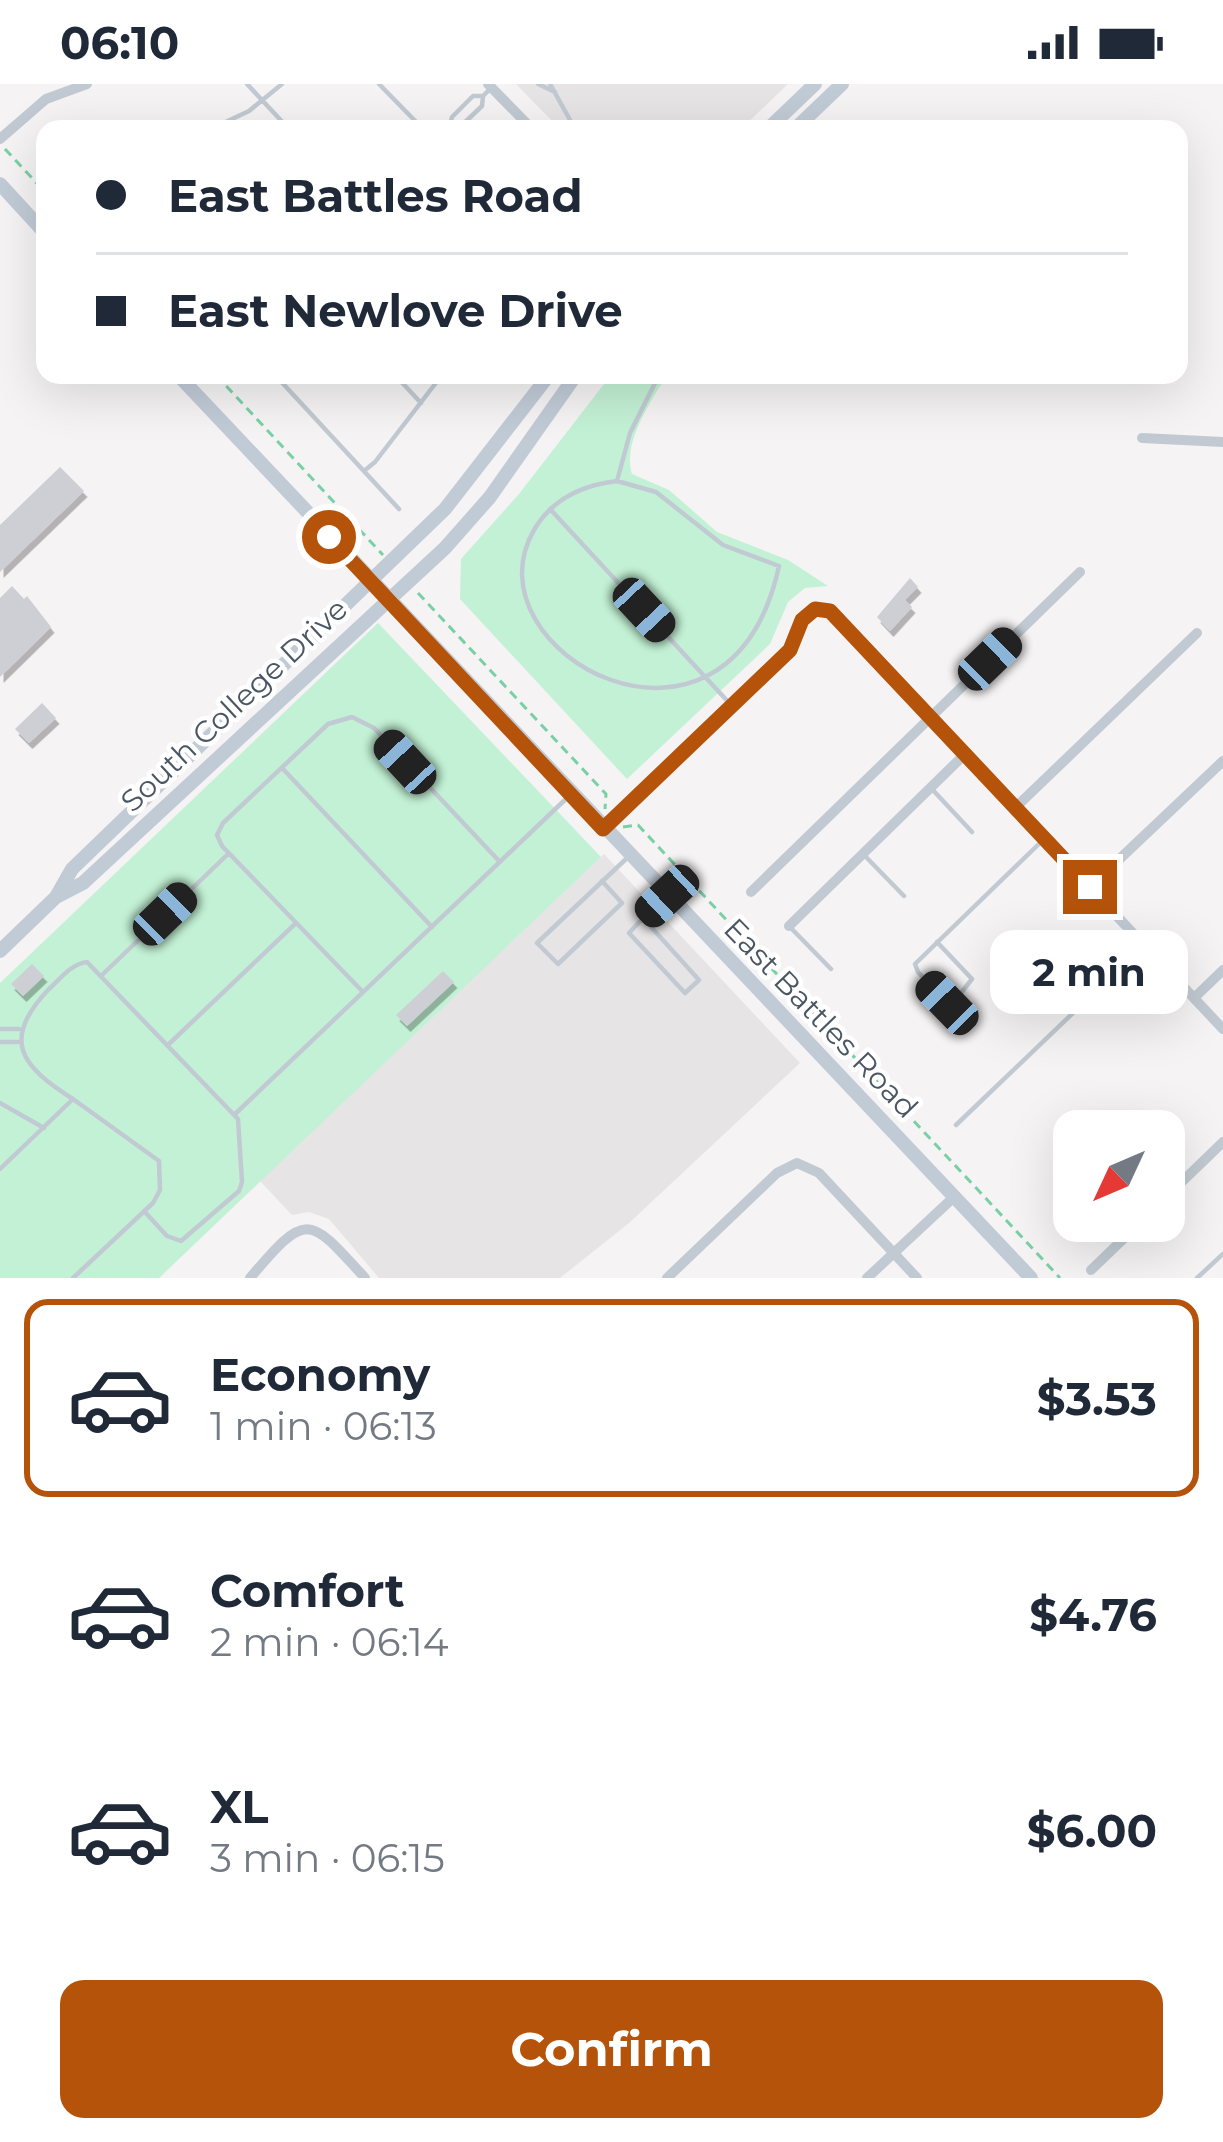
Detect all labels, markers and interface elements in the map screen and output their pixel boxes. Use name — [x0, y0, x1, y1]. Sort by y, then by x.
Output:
text: 06:10 — [60, 15, 179, 70]
text: East Battles Road — [168, 168, 583, 223]
text: East Newlove Drive — [168, 283, 623, 338]
route start — [302, 510, 356, 564]
car — [606, 571, 682, 649]
street label: South College Drive — [113, 590, 355, 820]
car — [952, 621, 1028, 697]
car — [367, 723, 443, 801]
car — [628, 858, 706, 934]
route end — [1063, 860, 1117, 914]
car — [127, 876, 203, 952]
street label: East Battles Road — [716, 910, 926, 1126]
callout: 2 min — [991, 929, 1189, 1013]
text: 2 min — [1032, 948, 1146, 996]
car — [909, 965, 985, 1041]
north arrow — [1053, 1110, 1185, 1242]
map controls — [1053, 1110, 1185, 1242]
icon: car — [66, 1344, 174, 1452]
text: Economy — [210, 1347, 430, 1402]
text: $3.53 — [1037, 1371, 1157, 1426]
text: 1 min · 06:13 — [210, 1402, 437, 1450]
icon: car — [66, 1560, 174, 1668]
text: Comfort — [210, 1563, 405, 1618]
text: $4.76 — [1029, 1587, 1157, 1642]
text: 2 min · 06:14 — [210, 1618, 449, 1666]
icon: car — [66, 1776, 174, 1884]
text: XL — [210, 1779, 268, 1834]
text: $6.00 — [1027, 1803, 1157, 1858]
text: 3 min · 06:15 — [210, 1834, 445, 1882]
button: Confirm — [60, 1980, 1163, 2118]

